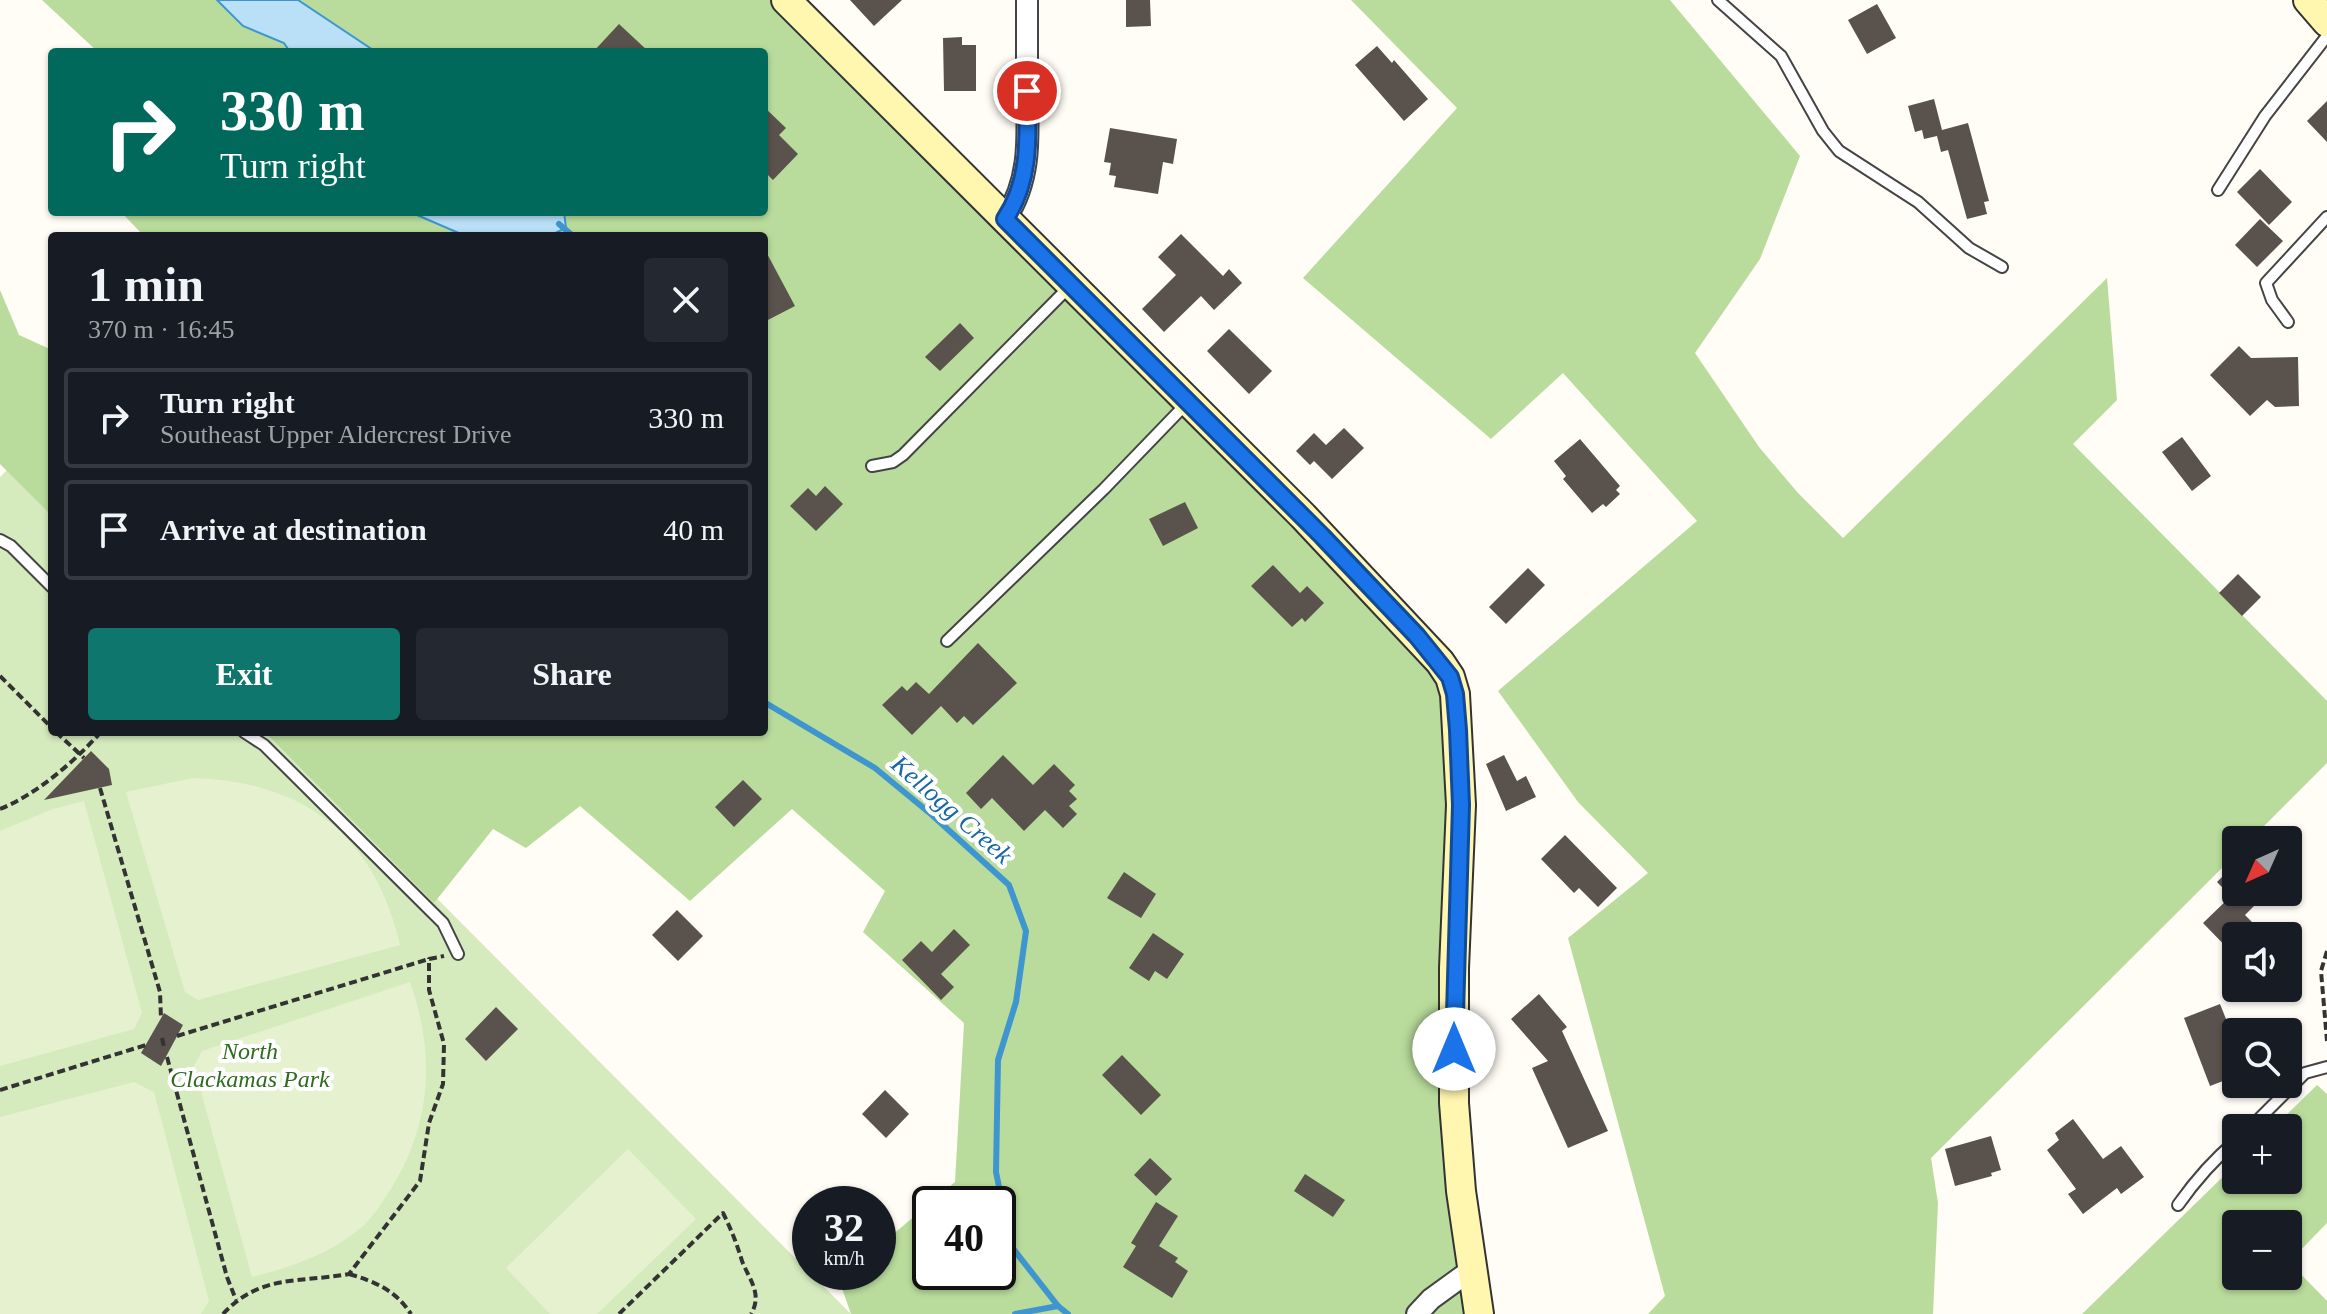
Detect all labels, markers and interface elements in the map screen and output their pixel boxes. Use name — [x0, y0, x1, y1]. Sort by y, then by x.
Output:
pin — [993, 57, 1061, 125]
icon: arrive — [1005, 69, 1049, 113]
icon: right — [88, 80, 192, 184]
text: 330 m — [220, 80, 365, 142]
text: Turn right — [220, 146, 366, 186]
text: 1 min — [88, 258, 204, 311]
button: close — [644, 258, 728, 342]
text: 370 m · 16:45 — [88, 315, 235, 344]
text: Turn right — [160, 386, 295, 419]
icon: right — [92, 396, 136, 440]
text: 330 m — [648, 401, 724, 434]
text: Southeast Upper Aldercrest Drive — [160, 420, 512, 449]
icon: arrive — [92, 508, 136, 552]
text: Arrive at destination — [160, 513, 427, 546]
text: 40 m — [663, 513, 724, 546]
button: Exit — [88, 628, 400, 720]
button: Share — [416, 628, 728, 720]
water label: Kellogg Creek — [885, 749, 1018, 870]
north arrow — [2222, 826, 2302, 906]
map controls — [2222, 826, 2302, 1290]
button: sound — [2222, 922, 2302, 1002]
position arrow — [1412, 1007, 1496, 1091]
button: search — [2222, 1018, 2302, 1098]
park label: North Clackamas Park — [170, 1038, 330, 1092]
button: + — [2222, 1114, 2302, 1194]
speed limit sign: 40 — [912, 1186, 1016, 1290]
text: 32 — [824, 1205, 864, 1250]
button: − — [2222, 1210, 2302, 1290]
text: km/h — [823, 1247, 865, 1269]

